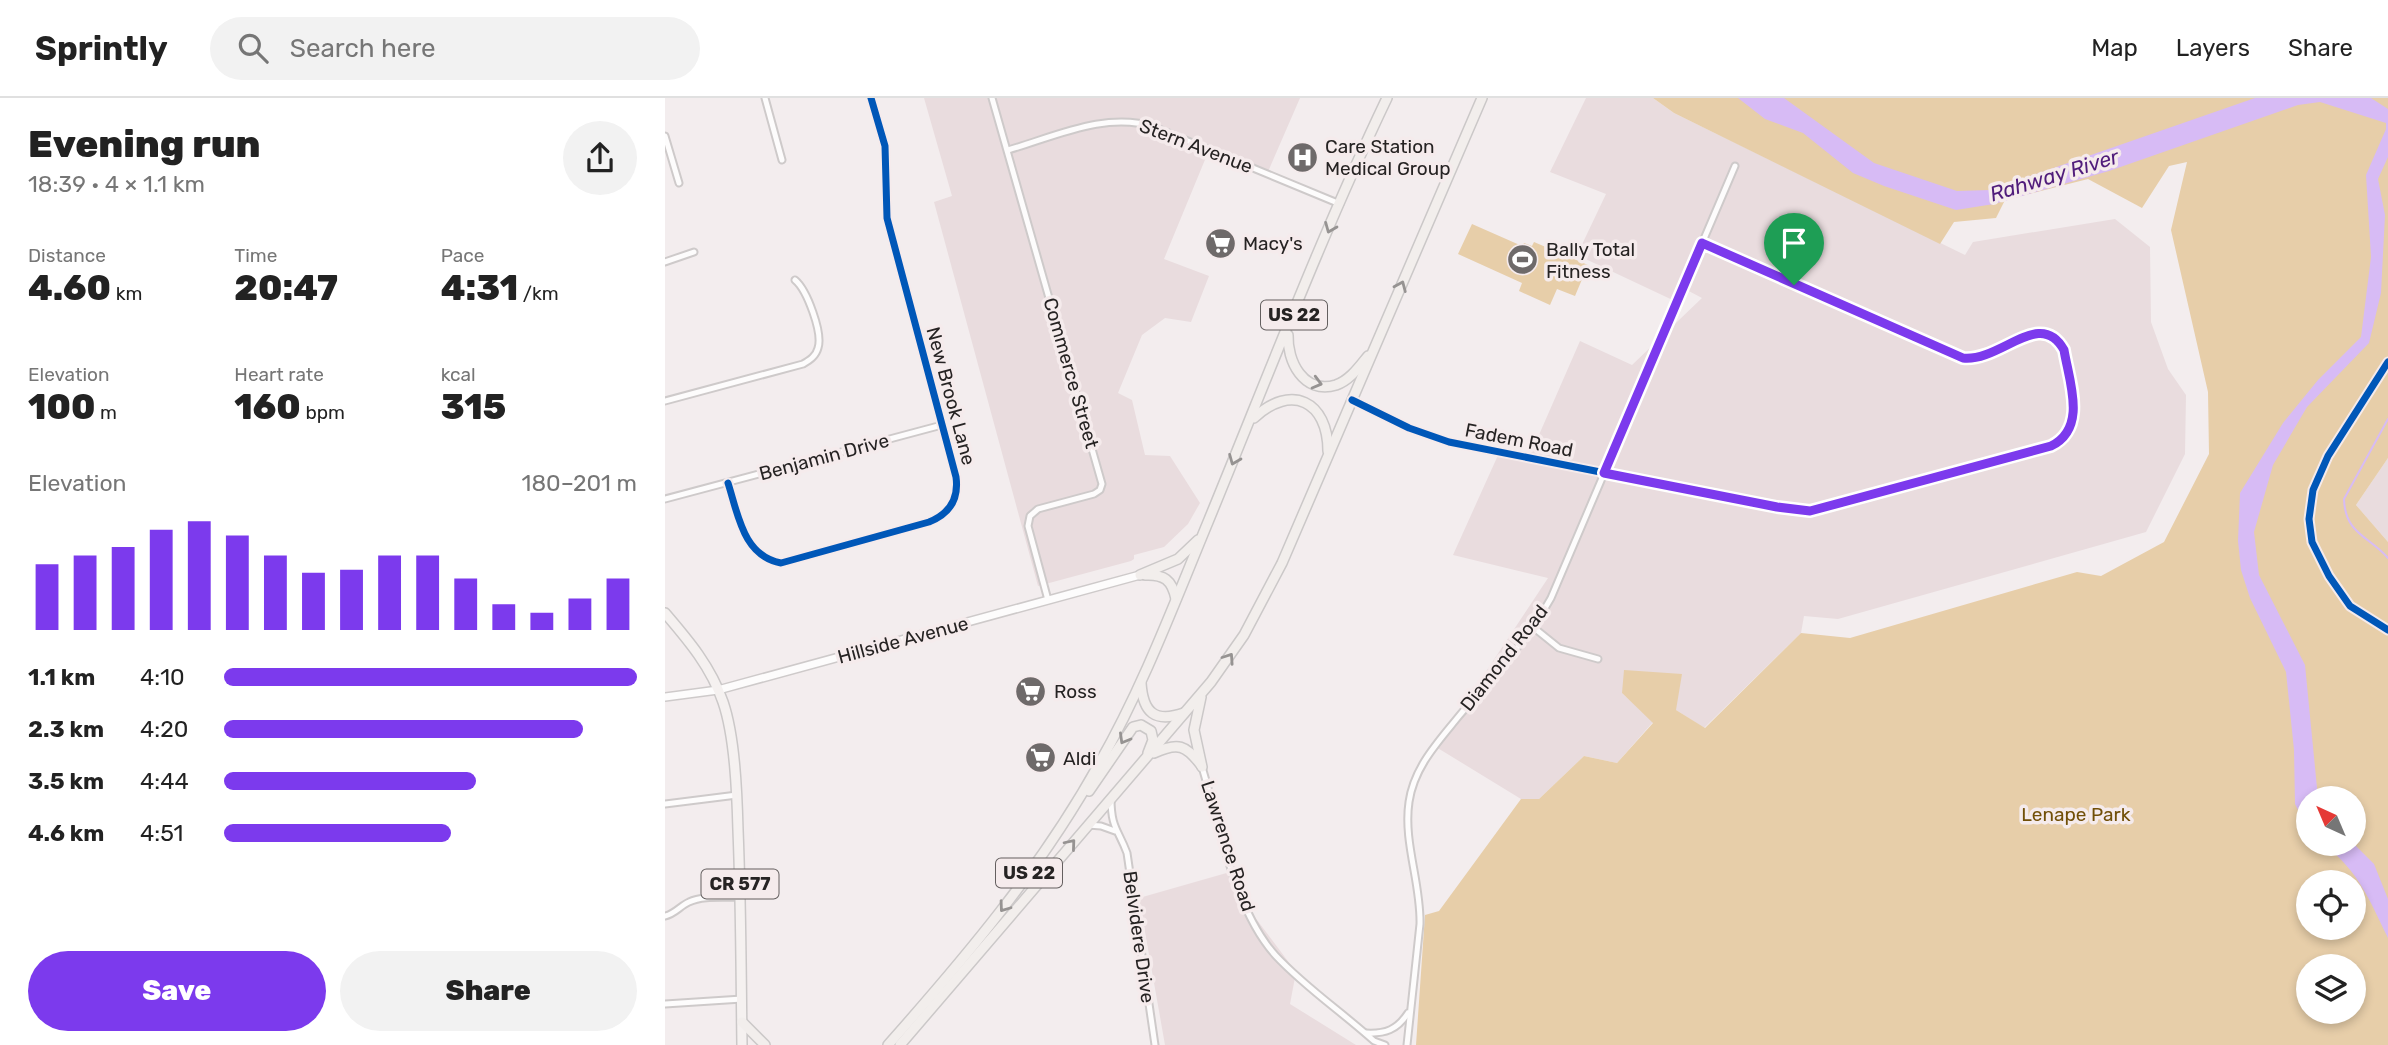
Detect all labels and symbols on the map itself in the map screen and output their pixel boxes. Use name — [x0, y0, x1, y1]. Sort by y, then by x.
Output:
street label: Stern Avenue — [1136, 114, 1256, 178]
place label: Care Station Medical Group — [1325, 135, 1451, 180]
hospital icon: Care Station Medical Group — [1285, 140, 1319, 174]
water label: Rahway River — [1986, 143, 2123, 207]
pin — [1764, 213, 1824, 285]
one-way arrow — [1324, 220, 1338, 233]
supermarket icon: Macy's — [1203, 226, 1237, 260]
place label: Macy's — [1243, 232, 1303, 255]
place label: Bally Total Fitness — [1546, 238, 1635, 283]
sports icon: Bally Total Fitness — [1506, 243, 1540, 277]
one-way arrow — [1393, 281, 1407, 293]
street label: Commerce Street — [1038, 295, 1104, 452]
road number: US 22 — [1261, 300, 1327, 330]
street label: New Brook Lane — [921, 324, 981, 468]
one-way arrow — [1311, 374, 1323, 389]
street label: Fadem Road — [1463, 418, 1575, 462]
street label: Benjamin Drive — [757, 429, 891, 485]
one-way arrow — [1228, 454, 1242, 466]
street label: Diamond Road — [1455, 600, 1553, 716]
street label: Hillside Avenue — [835, 612, 971, 668]
one-way arrow — [1221, 652, 1234, 665]
supermarket icon: Ross — [1014, 674, 1048, 708]
place label: Ross — [1054, 680, 1097, 703]
one-way arrow — [1119, 732, 1132, 745]
supermarket icon: Aldi — [1023, 741, 1057, 775]
place label: Aldi — [1063, 747, 1096, 770]
street label: Lawrence Road — [1196, 778, 1260, 914]
north arrow — [2296, 786, 2366, 856]
park label: Lenape Park — [2021, 803, 2131, 826]
one-way arrow — [1063, 839, 1075, 852]
road number: US 22 — [996, 858, 1062, 888]
road number: CR 577 — [701, 870, 779, 898]
street label: Belvidere Drive — [1118, 870, 1160, 1004]
one-way arrow — [1000, 899, 1012, 912]

